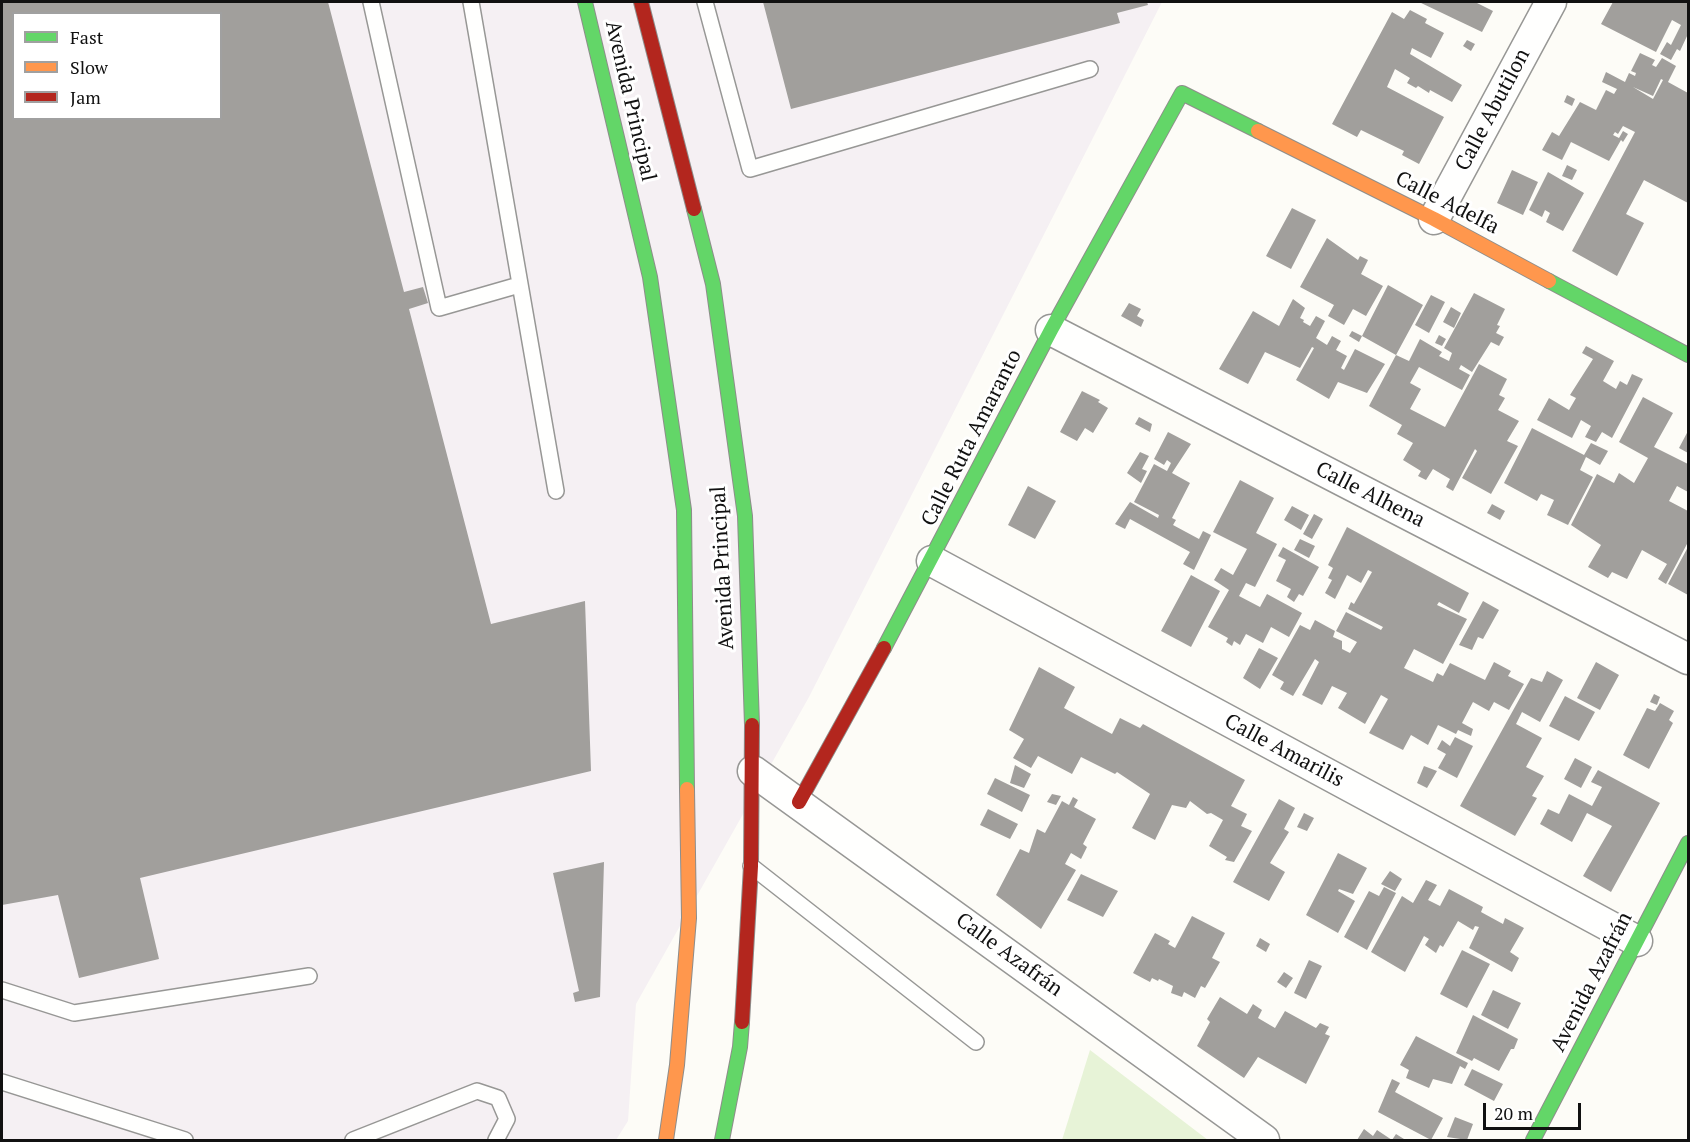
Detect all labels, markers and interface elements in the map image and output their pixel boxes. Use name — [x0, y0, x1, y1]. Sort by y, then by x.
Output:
legend — [12, 12, 222, 120]
street label: Avenida Principal — [599, 18, 661, 184]
text: Fast — [70, 25, 103, 49]
street label: Calle Abutilon — [1450, 45, 1536, 175]
text: Slow — [70, 55, 108, 79]
text: Jam — [70, 85, 101, 109]
street label: Calle Adelfa — [1391, 166, 1503, 240]
street label: Calle Ruta Amaranto — [917, 345, 1027, 531]
street label: Calle Alhena — [1311, 457, 1429, 533]
street label: Avenida Principal — [706, 485, 740, 651]
street label: Calle Amarilis — [1220, 709, 1348, 793]
street label: Calle Azafrán — [951, 908, 1067, 1002]
street label: Avenida Azafrán — [1546, 908, 1638, 1056]
scale bar — [1486, 1091, 1584, 1129]
text: 20 m — [1494, 1101, 1533, 1125]

